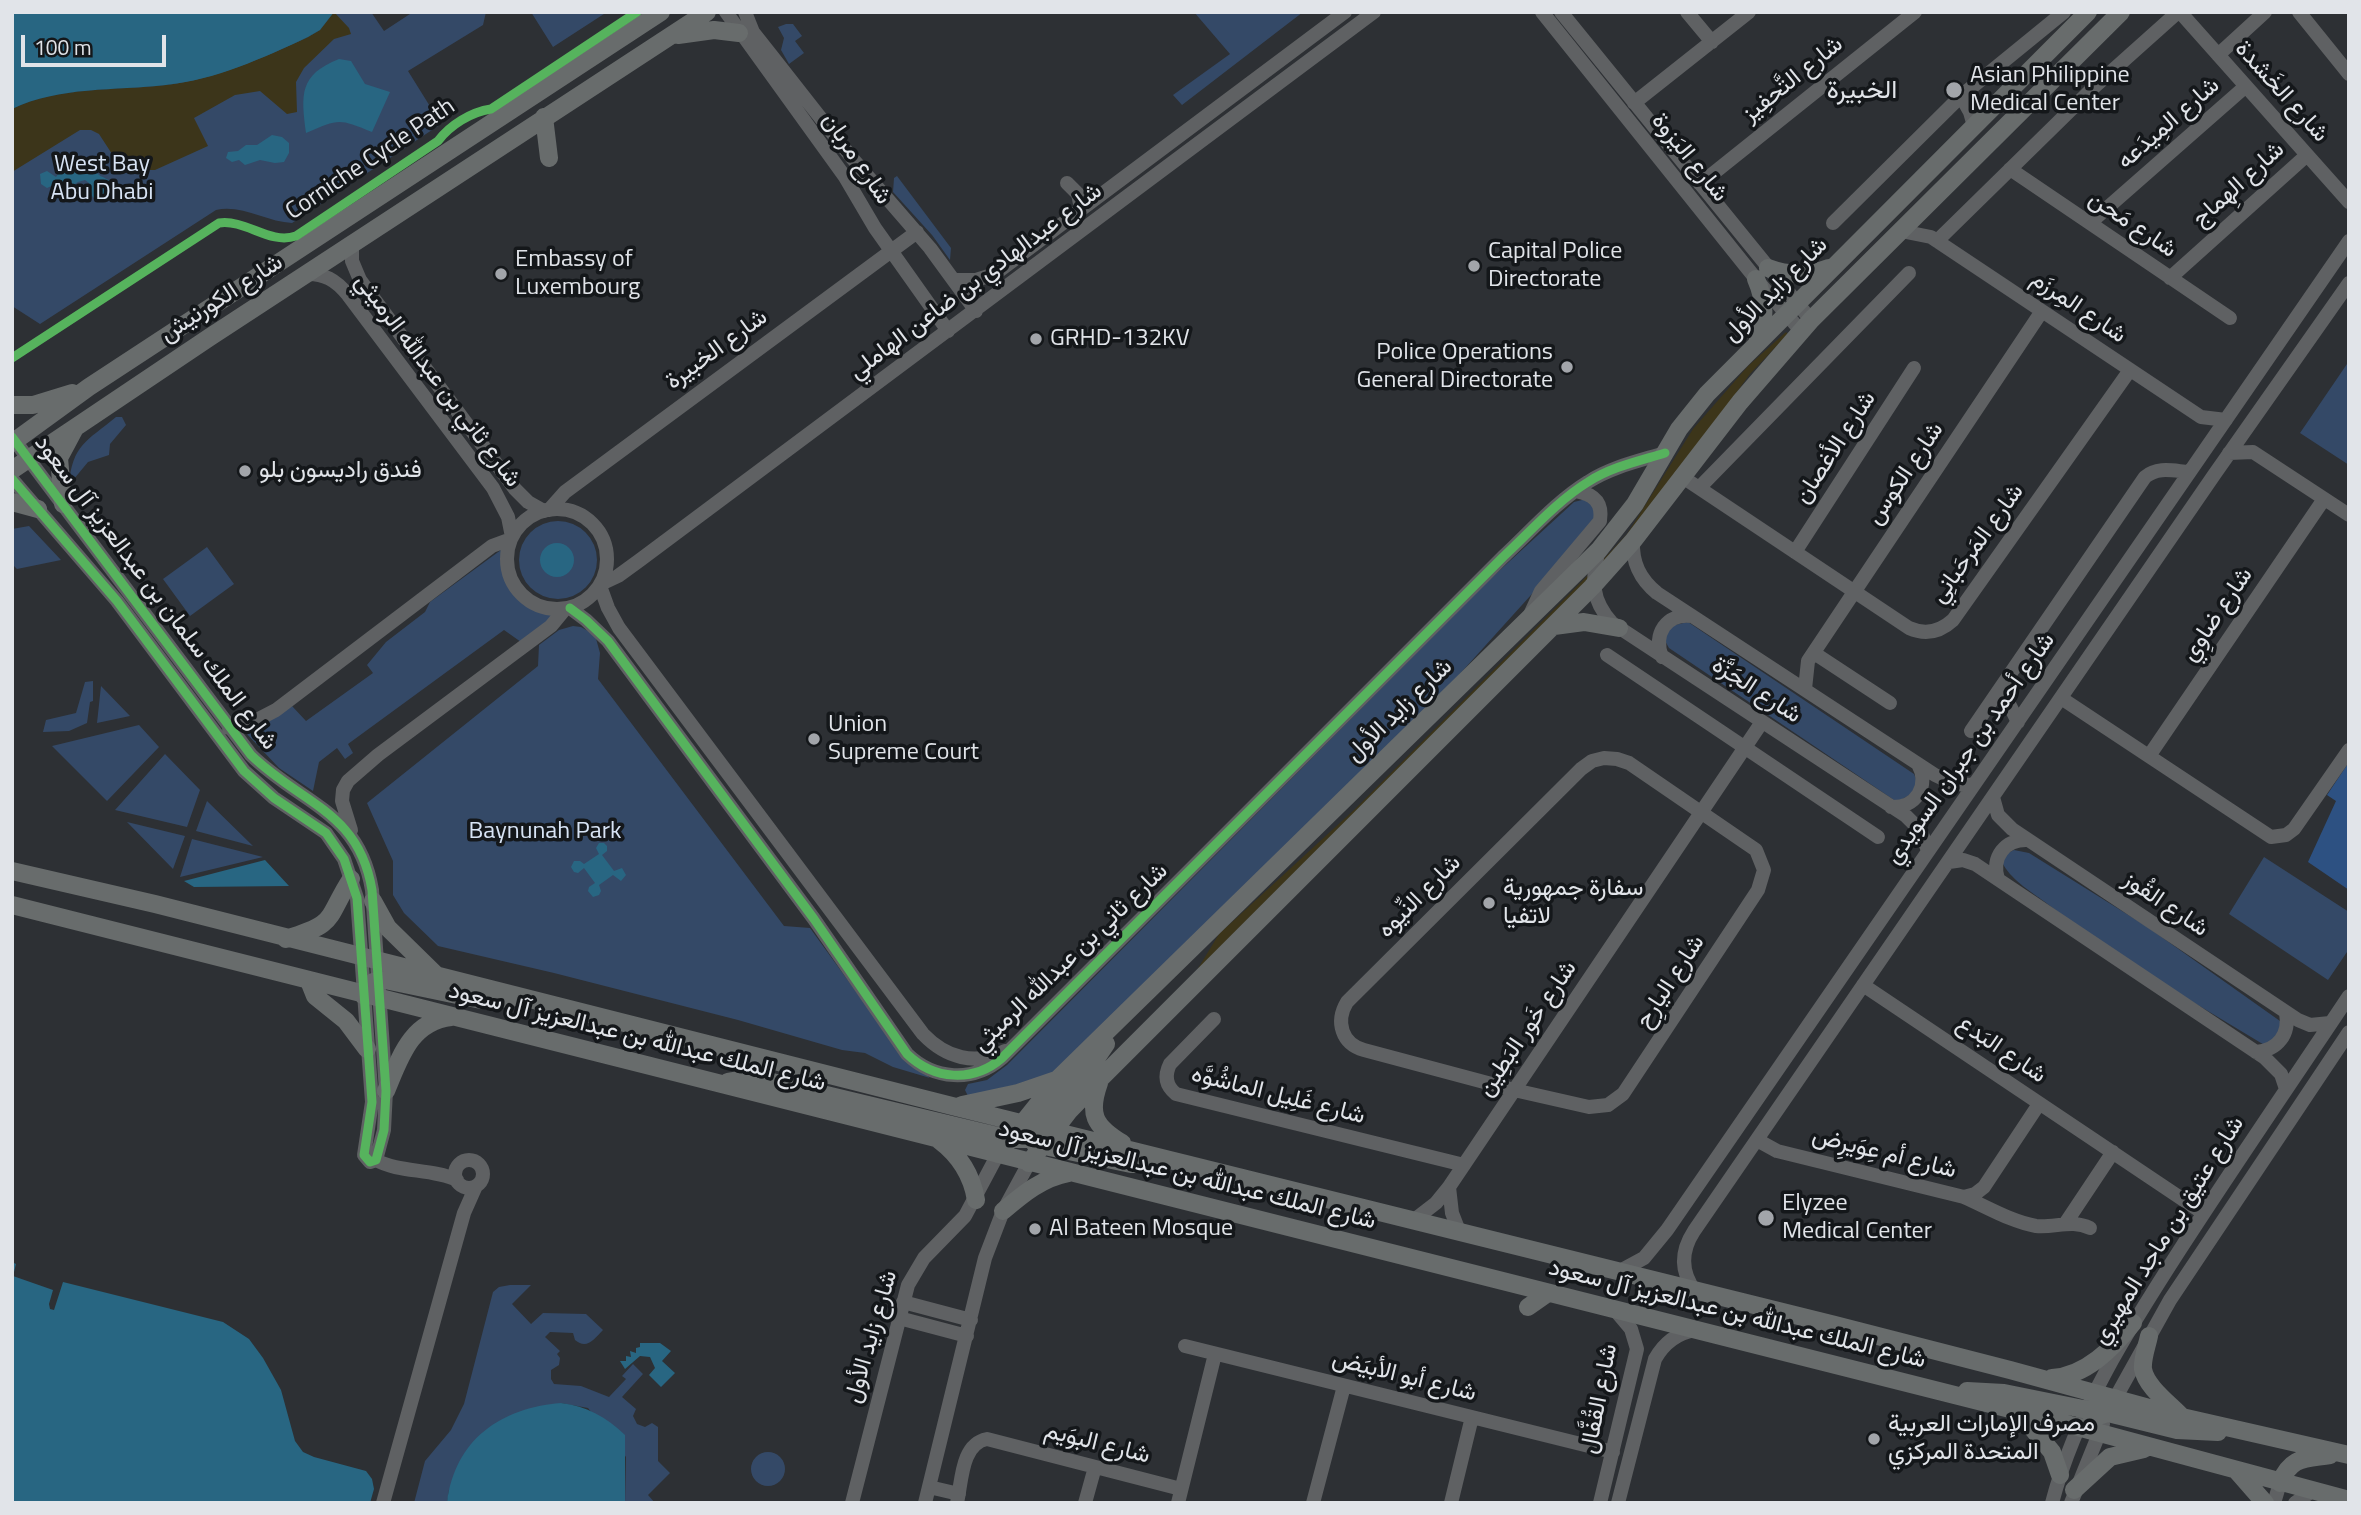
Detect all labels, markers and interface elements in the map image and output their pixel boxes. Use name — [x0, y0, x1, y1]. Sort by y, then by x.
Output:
scale bar — [24, 21, 170, 65]
text: 100 m — [34, 31, 91, 63]
street label: شارع التَّحفِيز — [1737, 31, 1849, 129]
street label: شارع الخَشدة — [2228, 35, 2334, 149]
place label: Asian Philippine Medical Center — [1970, 62, 2130, 118]
street label: شارع المِيدَعه — [2112, 72, 2226, 176]
district label: الخبيرة — [1827, 76, 1897, 108]
marker: Asian Philippine Medical Center — [1944, 80, 1964, 100]
street label: Corniche Cycle Path — [281, 93, 461, 227]
street label: شارع مربان — [815, 108, 897, 210]
street label: شارع اليَزوة — [1644, 108, 1734, 208]
street label: شارع الهِماج — [2187, 136, 2291, 234]
park label: West Bay Abu Dhabi — [50, 151, 154, 207]
street label: شارع عبدالهادي بن ضاعن الهاملي — [844, 177, 1108, 387]
street label: شارع مَحن — [2082, 185, 2182, 265]
street label: شارع زايد الأول — [1718, 232, 1834, 348]
place label: Capital Police Directorate — [1488, 238, 1622, 294]
place label: Embassy of Luxembourg — [515, 246, 640, 302]
street label: شارع الكورنيش — [155, 249, 289, 349]
marker: Capital Police Directorate — [1466, 258, 1482, 274]
street label: شارع المِرزَم — [2025, 265, 2131, 351]
marker: Embassy of Luxembourg — [493, 266, 509, 282]
street label: شارع ثاني بن عبدالله الرميثي — [347, 269, 527, 493]
street label: شارع الخبيرة — [660, 303, 774, 397]
place label: GRHD-132KV — [1050, 325, 1190, 353]
marker: GRHD-132KV — [1028, 331, 1044, 347]
place label: Police Operations General Directorate — [1357, 339, 1553, 395]
marker: Police Operations General Directorate — [1559, 359, 1575, 375]
street label: شارع الأغصان — [1789, 386, 1883, 510]
street label: شارع الكوس — [1861, 417, 1951, 531]
street label: شارع الملك سلمان بن عبدالعزيز آل سعود — [27, 430, 283, 756]
place label: فندق راديسون بلو — [259, 457, 422, 485]
marker: فندق راديسون بلو — [237, 463, 253, 479]
street label: شارع المَرحَبانِي — [1925, 479, 2031, 609]
street label: شارع ضاوِي — [2176, 562, 2260, 668]
street label: شارع أحمد بن جبران السويدي — [1880, 628, 2062, 870]
street label: شارع الجَزَّة — [1706, 651, 1806, 731]
street label: شارع زايد الأول — [1341, 653, 1459, 769]
place label: Union Supreme Court — [828, 711, 979, 767]
marker: Union Supreme Court — [806, 731, 822, 747]
park label: Baynunah Park — [469, 818, 621, 846]
street label: شارع النِّيوه — [1372, 849, 1468, 945]
street label: شارع ثاني بن عبدالله الرميثي — [968, 857, 1174, 1059]
street label: شارع القُوز — [2117, 866, 2213, 944]
place label: سفارة جمهورية لاتفيا — [1503, 875, 1644, 931]
marker: سفارة جمهورية لاتفيا — [1481, 895, 1497, 911]
street label: شارع اليارِح — [1630, 930, 1712, 1034]
street label: شارع خَور البَطِين — [1472, 956, 1584, 1102]
street label: شارع الملك عبدالله بن عبدالعزيز آل سعود — [445, 977, 829, 1099]
street label: شارع البَدع — [1951, 1010, 2051, 1090]
street label: شارع غَلِيل الماشُوَّه — [1188, 1061, 1368, 1131]
street label: شارع عتيق بن ماجد المهيري — [2087, 1111, 2251, 1351]
street label: شارع الملك عبدالله بن عبدالعزيز آل سعود — [995, 1115, 1379, 1237]
street label: شارع أم عِوَيرِض — [1809, 1122, 1959, 1186]
place label: Elyzee Medical Center — [1782, 1190, 1932, 1246]
marker: Elyzee Medical Center — [1756, 1208, 1776, 1228]
place label: Al Bateen Mosque — [1049, 1215, 1233, 1243]
marker: Al Bateen Mosque — [1027, 1221, 1043, 1237]
street label: شارع الملك عبدالله بن عبدالعزيز آل سعود — [1545, 1254, 1929, 1376]
street label: شارع زايد الأول — [839, 1267, 905, 1407]
street label: شارع القُفَّال — [1575, 1342, 1625, 1456]
street label: شارع أبو الأبيَض — [1329, 1345, 1479, 1409]
place label: مصرف الإمارات العربية المتحدة المركزي — [1888, 1411, 2095, 1467]
street label: شارع البوَيم — [1041, 1417, 1153, 1471]
marker: مصرف الإمارات العربية المتحدة المركزي — [1866, 1431, 1882, 1447]

